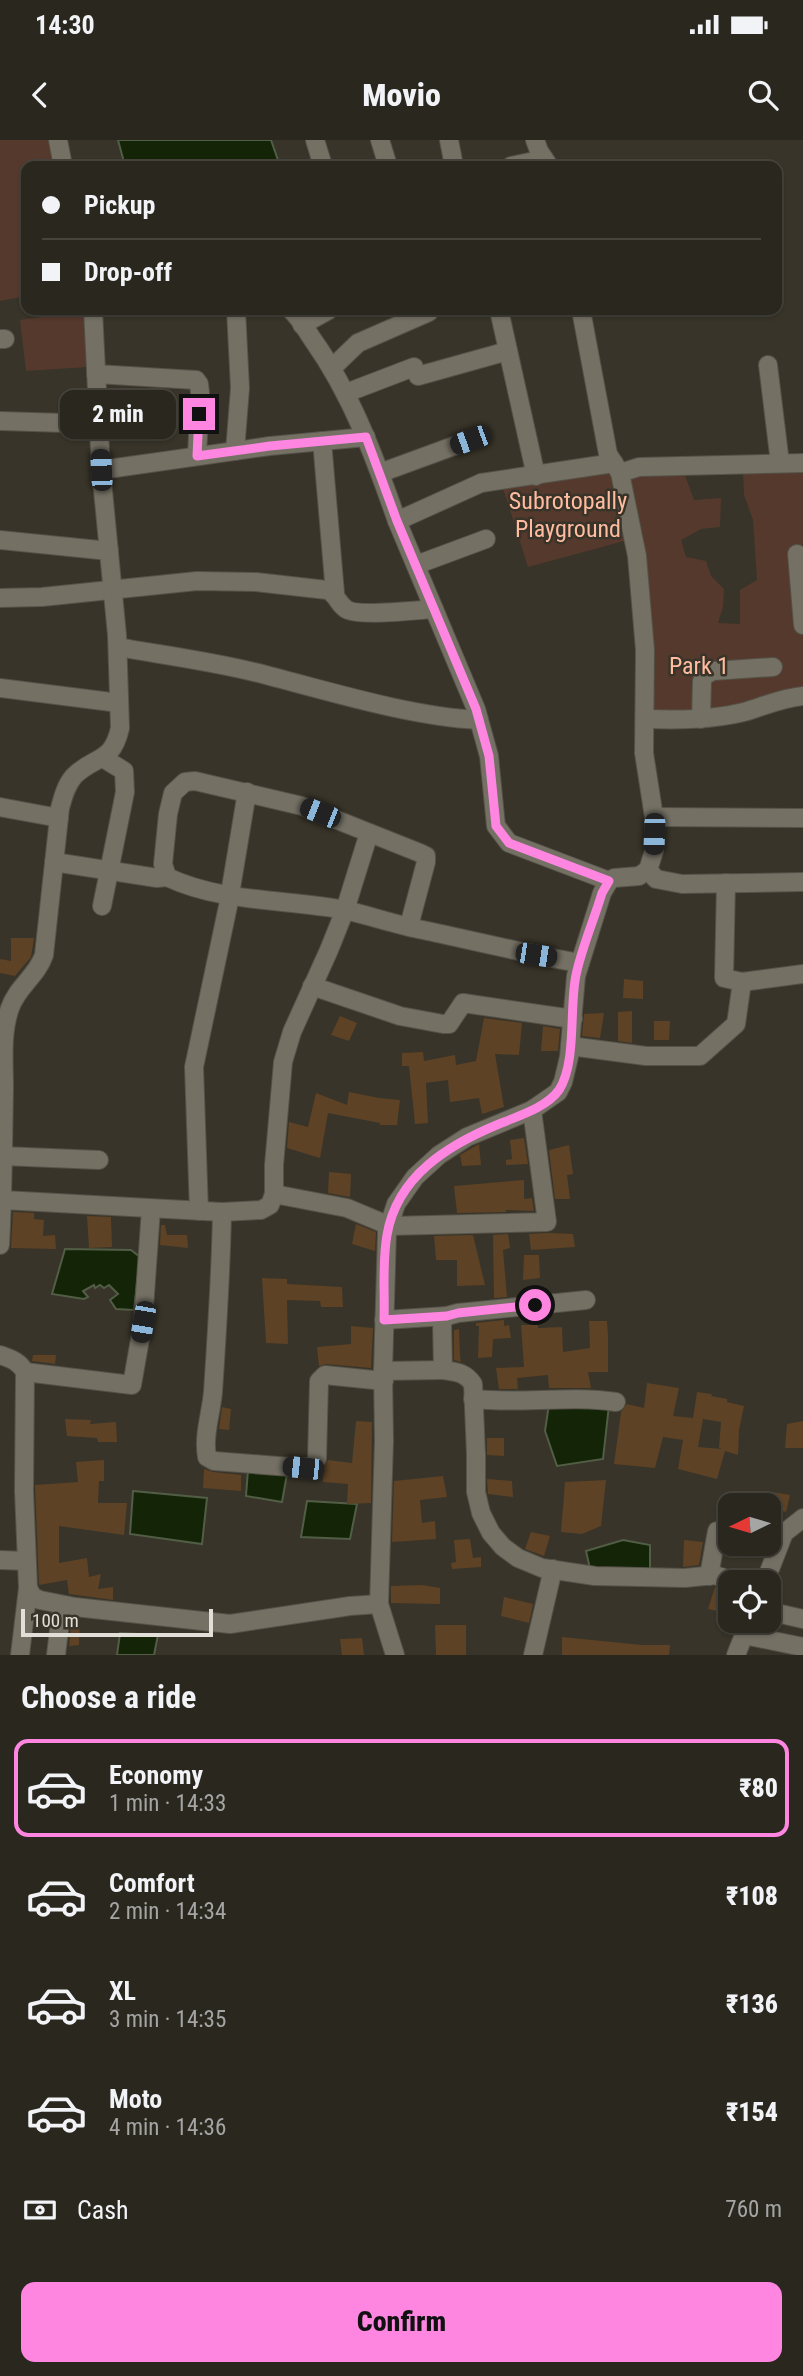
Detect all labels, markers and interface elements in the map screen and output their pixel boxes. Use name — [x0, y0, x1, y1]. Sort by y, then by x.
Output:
text: 14:30 — [35, 10, 95, 40]
icon: back — [21, 76, 59, 114]
text: Movio — [362, 76, 441, 114]
icon: search — [744, 76, 782, 114]
text: Pickup — [84, 190, 155, 220]
text: Drop-off — [84, 257, 172, 287]
callout: 2 min — [59, 390, 174, 438]
route end — [183, 398, 215, 430]
text: 2 min — [92, 401, 144, 428]
car — [447, 423, 494, 457]
car — [90, 448, 113, 492]
park label: Subrotopally Playground — [509, 487, 627, 543]
park label: Park 1 — [669, 652, 729, 680]
car — [297, 795, 344, 831]
car — [643, 813, 666, 855]
car — [514, 941, 559, 969]
route start — [519, 1289, 551, 1321]
car — [130, 1299, 157, 1345]
car — [282, 1455, 325, 1481]
north arrow — [718, 1493, 780, 1556]
map controls — [718, 1493, 781, 1633]
button: locate — [718, 1570, 781, 1633]
scale bar — [21, 1606, 214, 1638]
text: 100 m — [32, 1609, 79, 1632]
text: Choose a ride — [21, 1678, 196, 1716]
icon: car — [25, 1757, 88, 1820]
text: Economy — [109, 1760, 203, 1790]
text: ₹80 — [739, 1773, 778, 1803]
text: 1 min · 14:33 — [109, 1790, 226, 1817]
icon: car — [25, 1865, 88, 1928]
text: Comfort — [109, 1868, 195, 1898]
text: ₹108 — [726, 1881, 778, 1911]
text: 2 min · 14:34 — [109, 1898, 226, 1925]
icon: car — [25, 1973, 88, 2036]
text: XL — [109, 1976, 136, 2006]
text: ₹136 — [726, 1989, 778, 2019]
text: 3 min · 14:35 — [109, 2006, 226, 2033]
icon: car — [25, 2081, 88, 2144]
text: Moto — [109, 2084, 162, 2114]
text: ₹154 — [726, 2097, 778, 2127]
text: 4 min · 14:36 — [109, 2114, 226, 2141]
icon: cash — [21, 2191, 59, 2229]
text: Cash — [77, 2195, 129, 2225]
text: 760 m — [725, 2196, 782, 2223]
button: Confirm — [21, 2282, 782, 2362]

